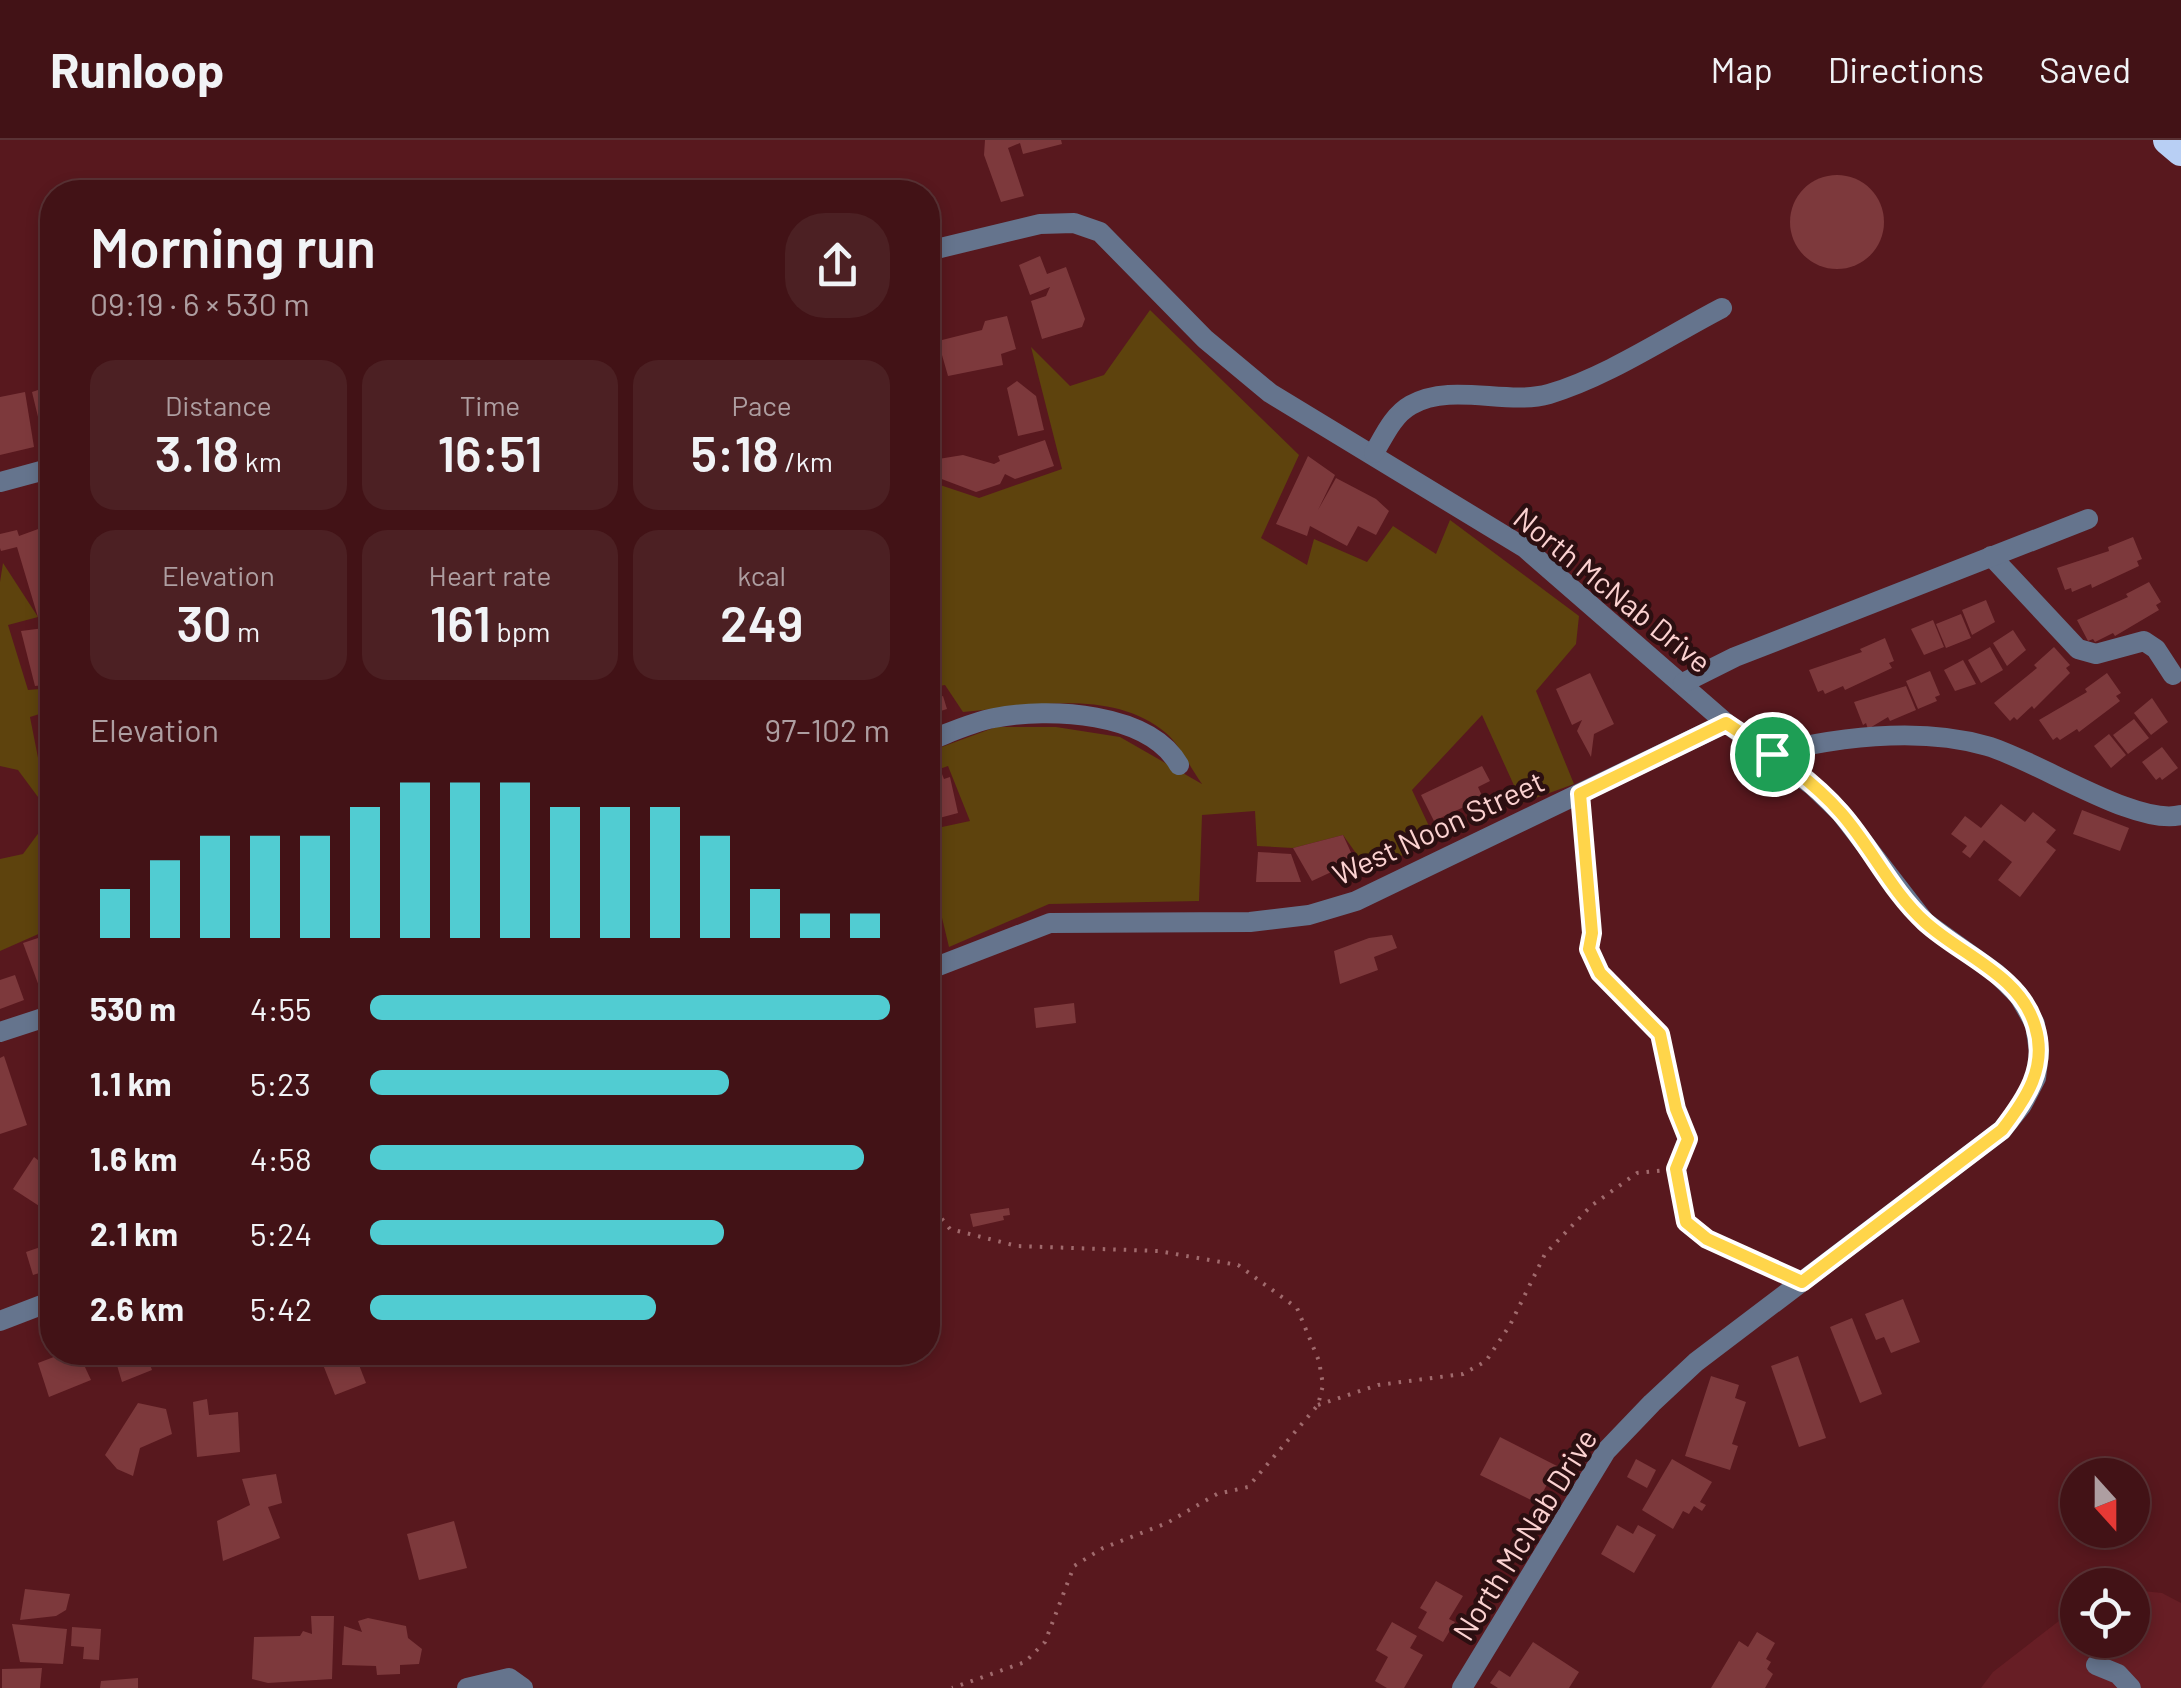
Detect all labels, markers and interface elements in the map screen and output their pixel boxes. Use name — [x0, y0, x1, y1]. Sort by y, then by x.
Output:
text: Runloop — [50, 40, 224, 98]
text: Map — [1711, 48, 1773, 90]
text: Directions — [1828, 48, 1984, 90]
text: Saved — [2039, 48, 2131, 90]
text: Morning run — [90, 213, 376, 279]
button: share — [785, 213, 890, 318]
text: 09:19 · 6 × 530 m — [90, 284, 310, 322]
text: Distance — [165, 388, 272, 422]
text: Time — [460, 388, 520, 422]
text: Pace — [732, 388, 792, 422]
text: 3.18 — [155, 422, 239, 482]
text: 16:51 — [437, 422, 543, 482]
text: 5:18 — [690, 422, 779, 482]
text: km — [239, 444, 282, 478]
text: /km — [779, 444, 833, 478]
street label: North McNab Drive — [1507, 499, 1719, 679]
text: Elevation — [162, 558, 275, 592]
text: Heart rate — [429, 558, 551, 592]
text: kcal — [737, 558, 786, 592]
text: 30 — [176, 592, 231, 652]
text: 161 — [430, 592, 491, 652]
text: 249 — [720, 592, 803, 652]
text: m — [231, 614, 260, 648]
text: bpm — [491, 614, 550, 648]
text: Elevation — [90, 710, 219, 748]
text: 97–102 m — [764, 710, 890, 748]
pin — [1730, 712, 1815, 797]
icon: arrive — [1745, 727, 1800, 782]
street label: West Noon Street — [1327, 762, 1549, 892]
text: 530 m — [90, 989, 176, 1027]
text: 4:55 — [250, 989, 311, 1027]
text: 1.1 km — [90, 1064, 171, 1102]
text: 5:23 — [250, 1064, 311, 1102]
text: 1.6 km — [90, 1139, 177, 1177]
text: 4:58 — [250, 1139, 312, 1177]
text: 2.1 km — [90, 1214, 178, 1252]
text: 5:24 — [250, 1214, 312, 1252]
text: 2.6 km — [90, 1289, 184, 1327]
text: 5:42 — [250, 1289, 312, 1327]
street label: North McNab Drive — [1444, 1421, 1604, 1647]
north arrow — [2060, 1458, 2150, 1548]
map controls — [2060, 1458, 2150, 1658]
button: locate — [2060, 1568, 2150, 1658]

